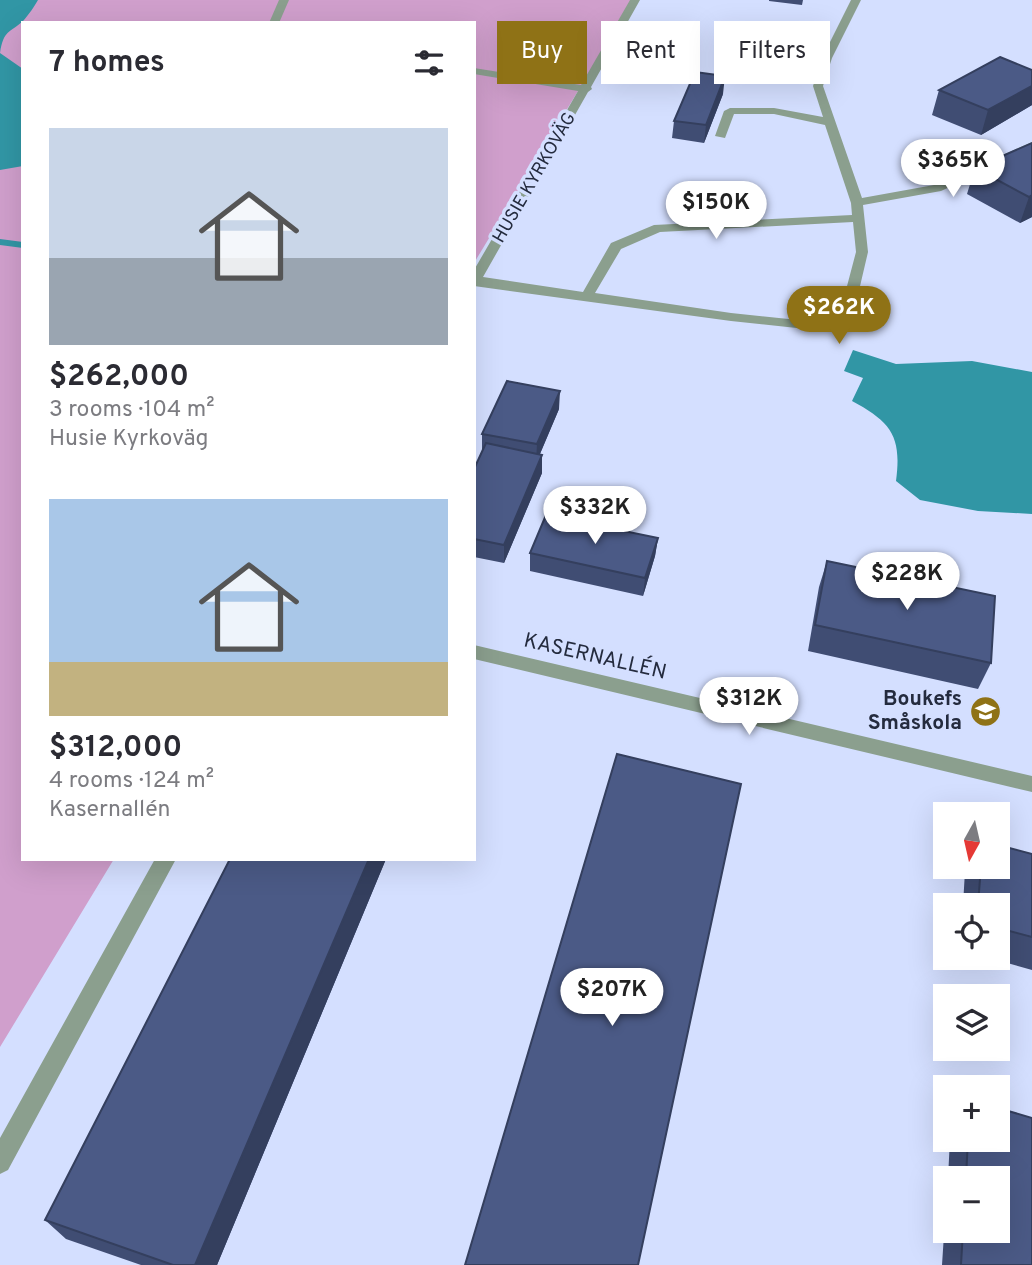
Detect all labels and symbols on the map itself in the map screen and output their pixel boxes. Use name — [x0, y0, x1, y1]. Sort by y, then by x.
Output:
street label: HUSIE KYRKOVÄG — [487, 108, 582, 247]
pin: $365K — [904, 140, 1002, 199]
pin: $150K — [667, 182, 765, 241]
pin: $262K — [790, 286, 888, 346]
pin: $332K — [546, 486, 644, 546]
pin: $228K — [858, 552, 956, 612]
street label: KASERNALLÉN — [521, 626, 669, 687]
pin: $312K — [700, 678, 798, 737]
place label: Boukefs Småskola — [868, 686, 962, 737]
school or university icon: Boukefs Småskola — [968, 694, 1002, 728]
north arrow — [933, 802, 1010, 878]
pin: $207K — [563, 968, 661, 1028]

